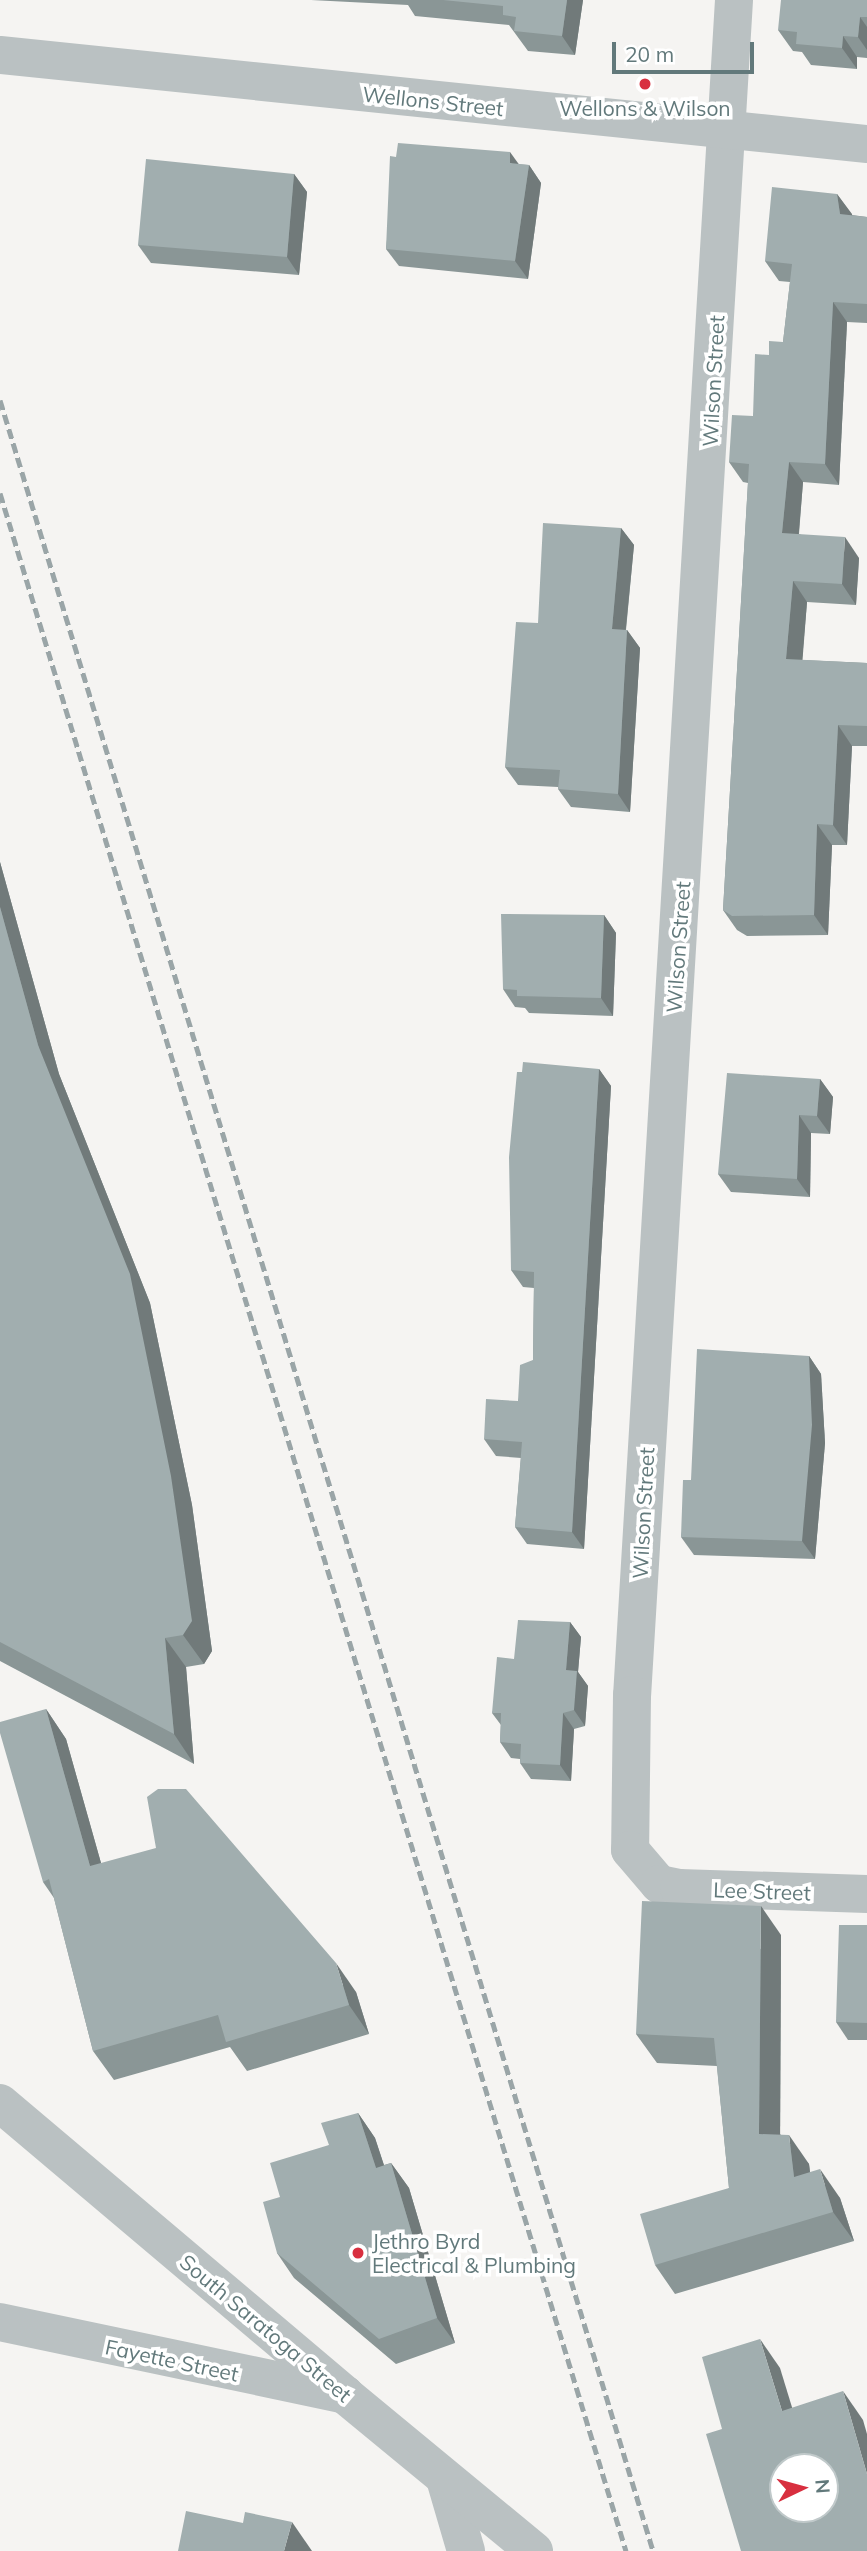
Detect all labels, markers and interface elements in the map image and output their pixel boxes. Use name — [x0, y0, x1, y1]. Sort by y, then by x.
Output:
scale bar — [615, 28, 757, 72]
text: 20 m — [625, 41, 674, 67]
marker: Wellons & Wilson — [637, 76, 653, 92]
street label: Wellons Street — [361, 81, 505, 121]
place label: Wellons & Wilson — [559, 95, 731, 121]
street label: Wilson Street — [697, 315, 729, 447]
street label: Wilson Street — [661, 880, 695, 1014]
street label: Wilson Street — [627, 1447, 659, 1579]
street label: Lee Street — [713, 1877, 811, 1905]
place label: Jethro Byrd Electrical & Plumbing — [372, 2228, 576, 2278]
marker: Jethro Byrd Electrical & Plumbing — [350, 2245, 366, 2261]
street label: South Saratoga Street — [175, 2249, 357, 2407]
street label: Fayette Street — [103, 2334, 241, 2386]
north arrow — [769, 2453, 839, 2523]
text: N — [810, 2478, 836, 2495]

